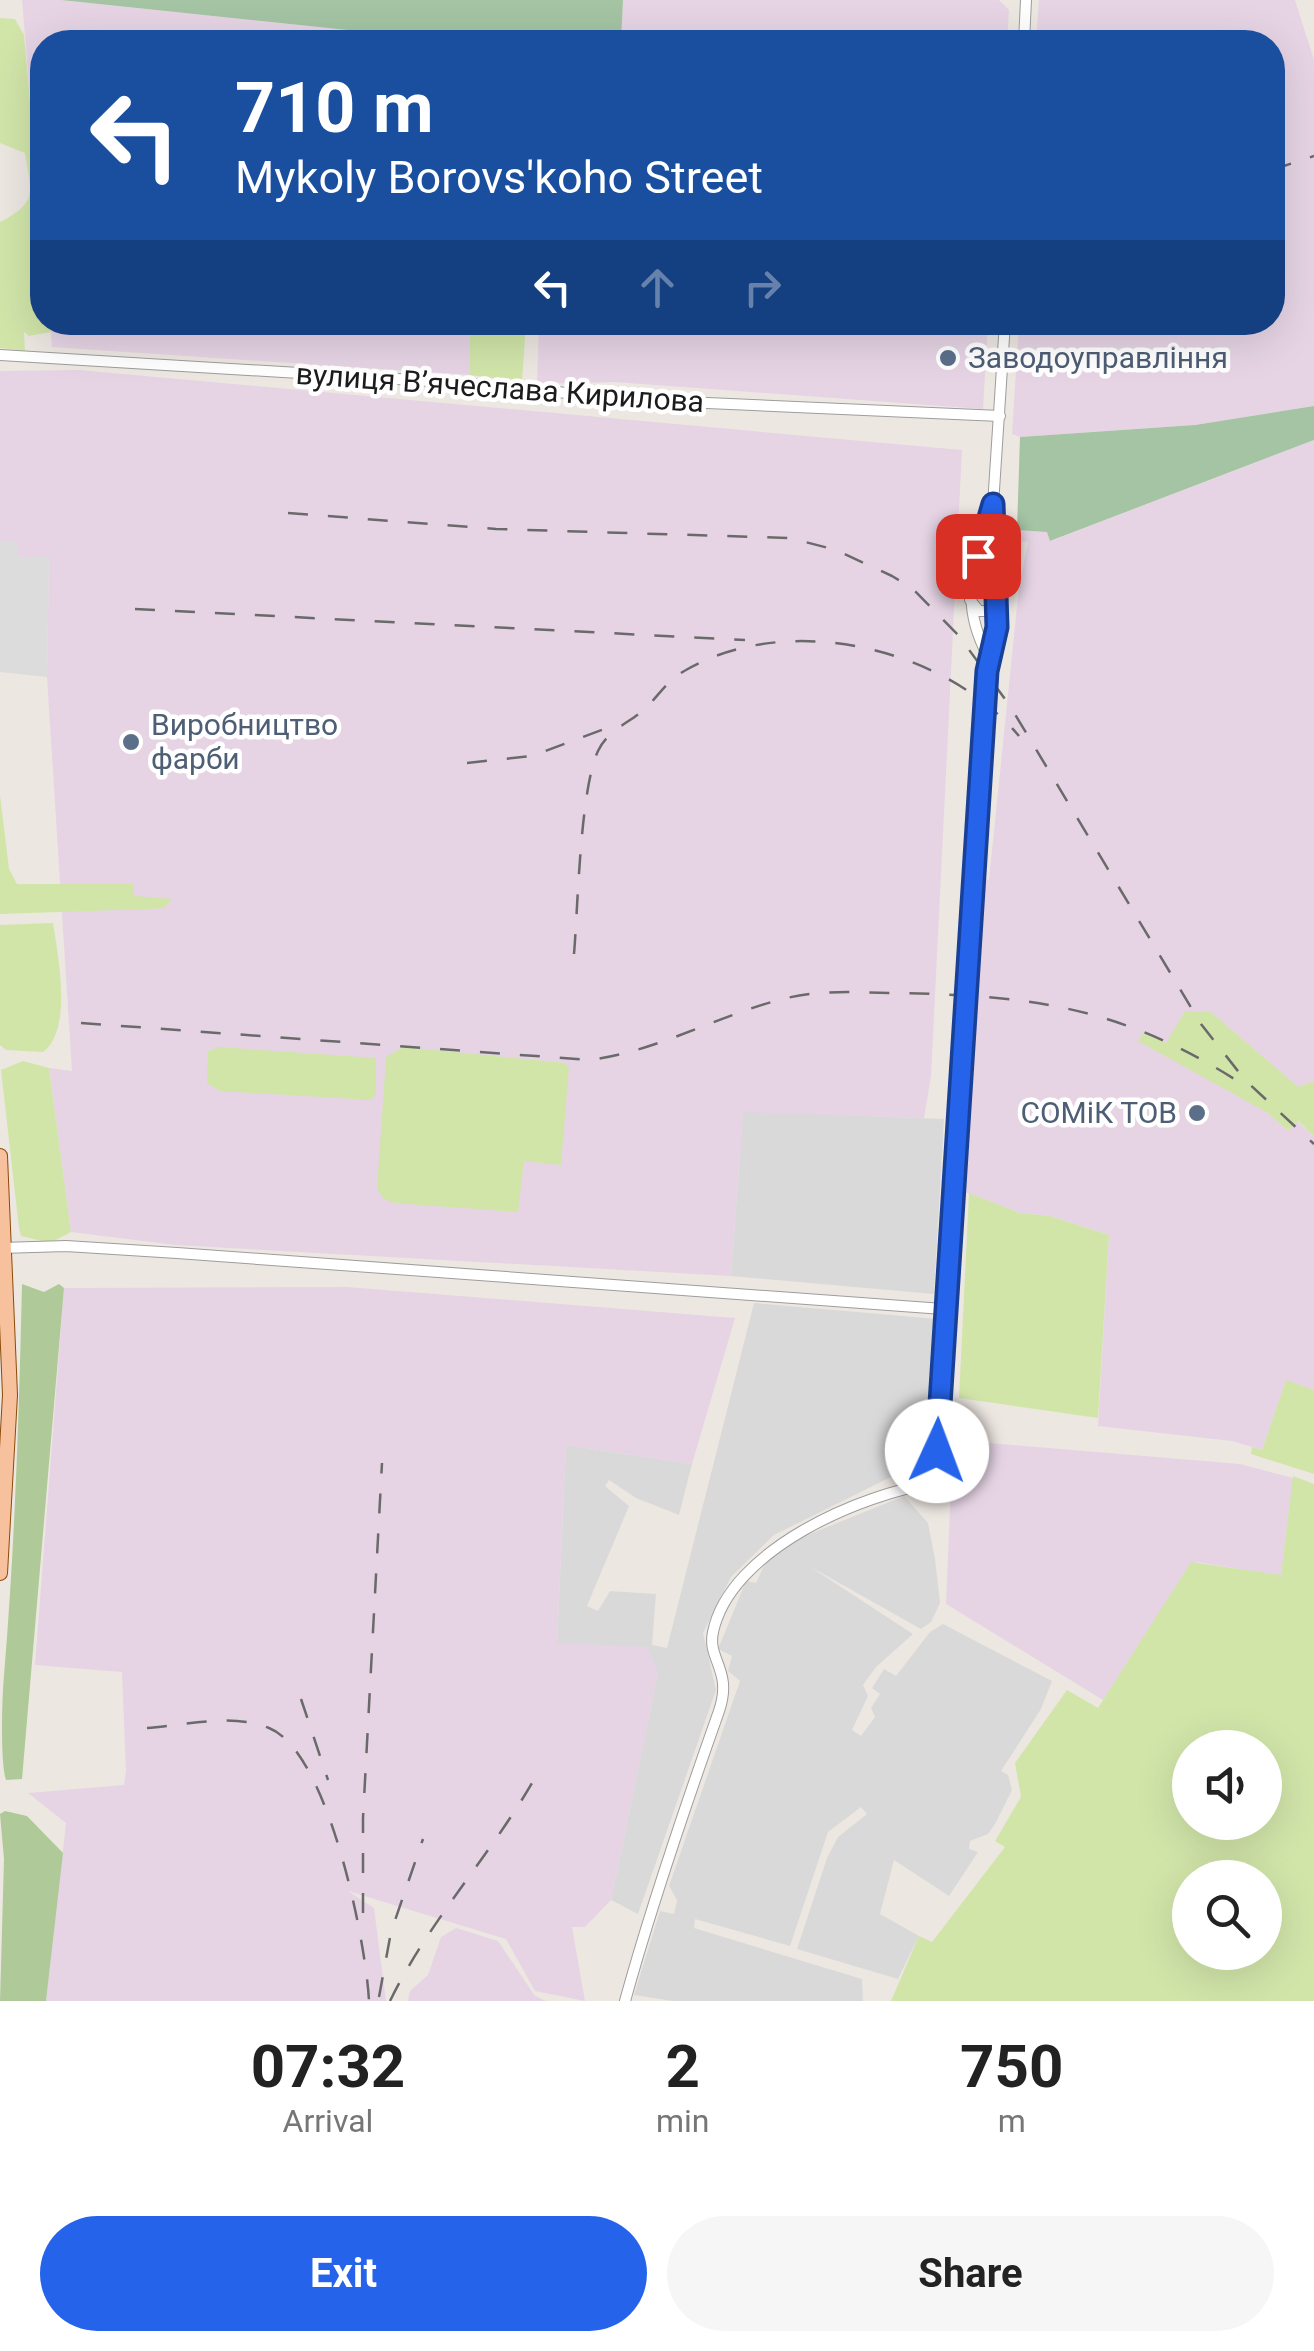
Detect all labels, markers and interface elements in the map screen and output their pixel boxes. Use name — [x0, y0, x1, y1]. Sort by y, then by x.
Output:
text: 710 m — [235, 67, 434, 149]
icon: left — [70, 70, 200, 200]
text: Mykoly Borovs'koho Street — [235, 151, 763, 204]
icon: left — [525, 260, 580, 315]
icon: ahead — [630, 260, 685, 315]
icon: right — [735, 260, 790, 315]
place label: Заводоуправління — [968, 340, 1228, 375]
marker: Заводоуправління — [937, 347, 959, 369]
street label: вулиця Вʼячеслава Кирилова — [295, 356, 705, 419]
pin — [936, 514, 1021, 599]
icon: arrive — [951, 529, 1006, 584]
place label: Виробництво фарби — [151, 707, 338, 776]
marker: Виробництво фарби — [120, 731, 142, 753]
place label: СОМіК ТОВ — [1020, 1095, 1177, 1130]
marker: СОМіК ТОВ — [1186, 1102, 1208, 1124]
position arrow — [885, 1399, 989, 1503]
map controls — [1172, 1730, 1282, 1970]
button: sound — [1172, 1730, 1282, 1840]
button: search — [1172, 1860, 1282, 1970]
text: 07:32 — [251, 2031, 405, 2102]
text: 2 — [665, 2031, 700, 2102]
text: 750 — [960, 2031, 1063, 2102]
text: Arrival — [283, 2102, 373, 2140]
text: min — [656, 2102, 709, 2140]
text: m — [998, 2102, 1026, 2140]
button: Exit — [40, 2216, 647, 2331]
button: Share — [667, 2216, 1274, 2331]

